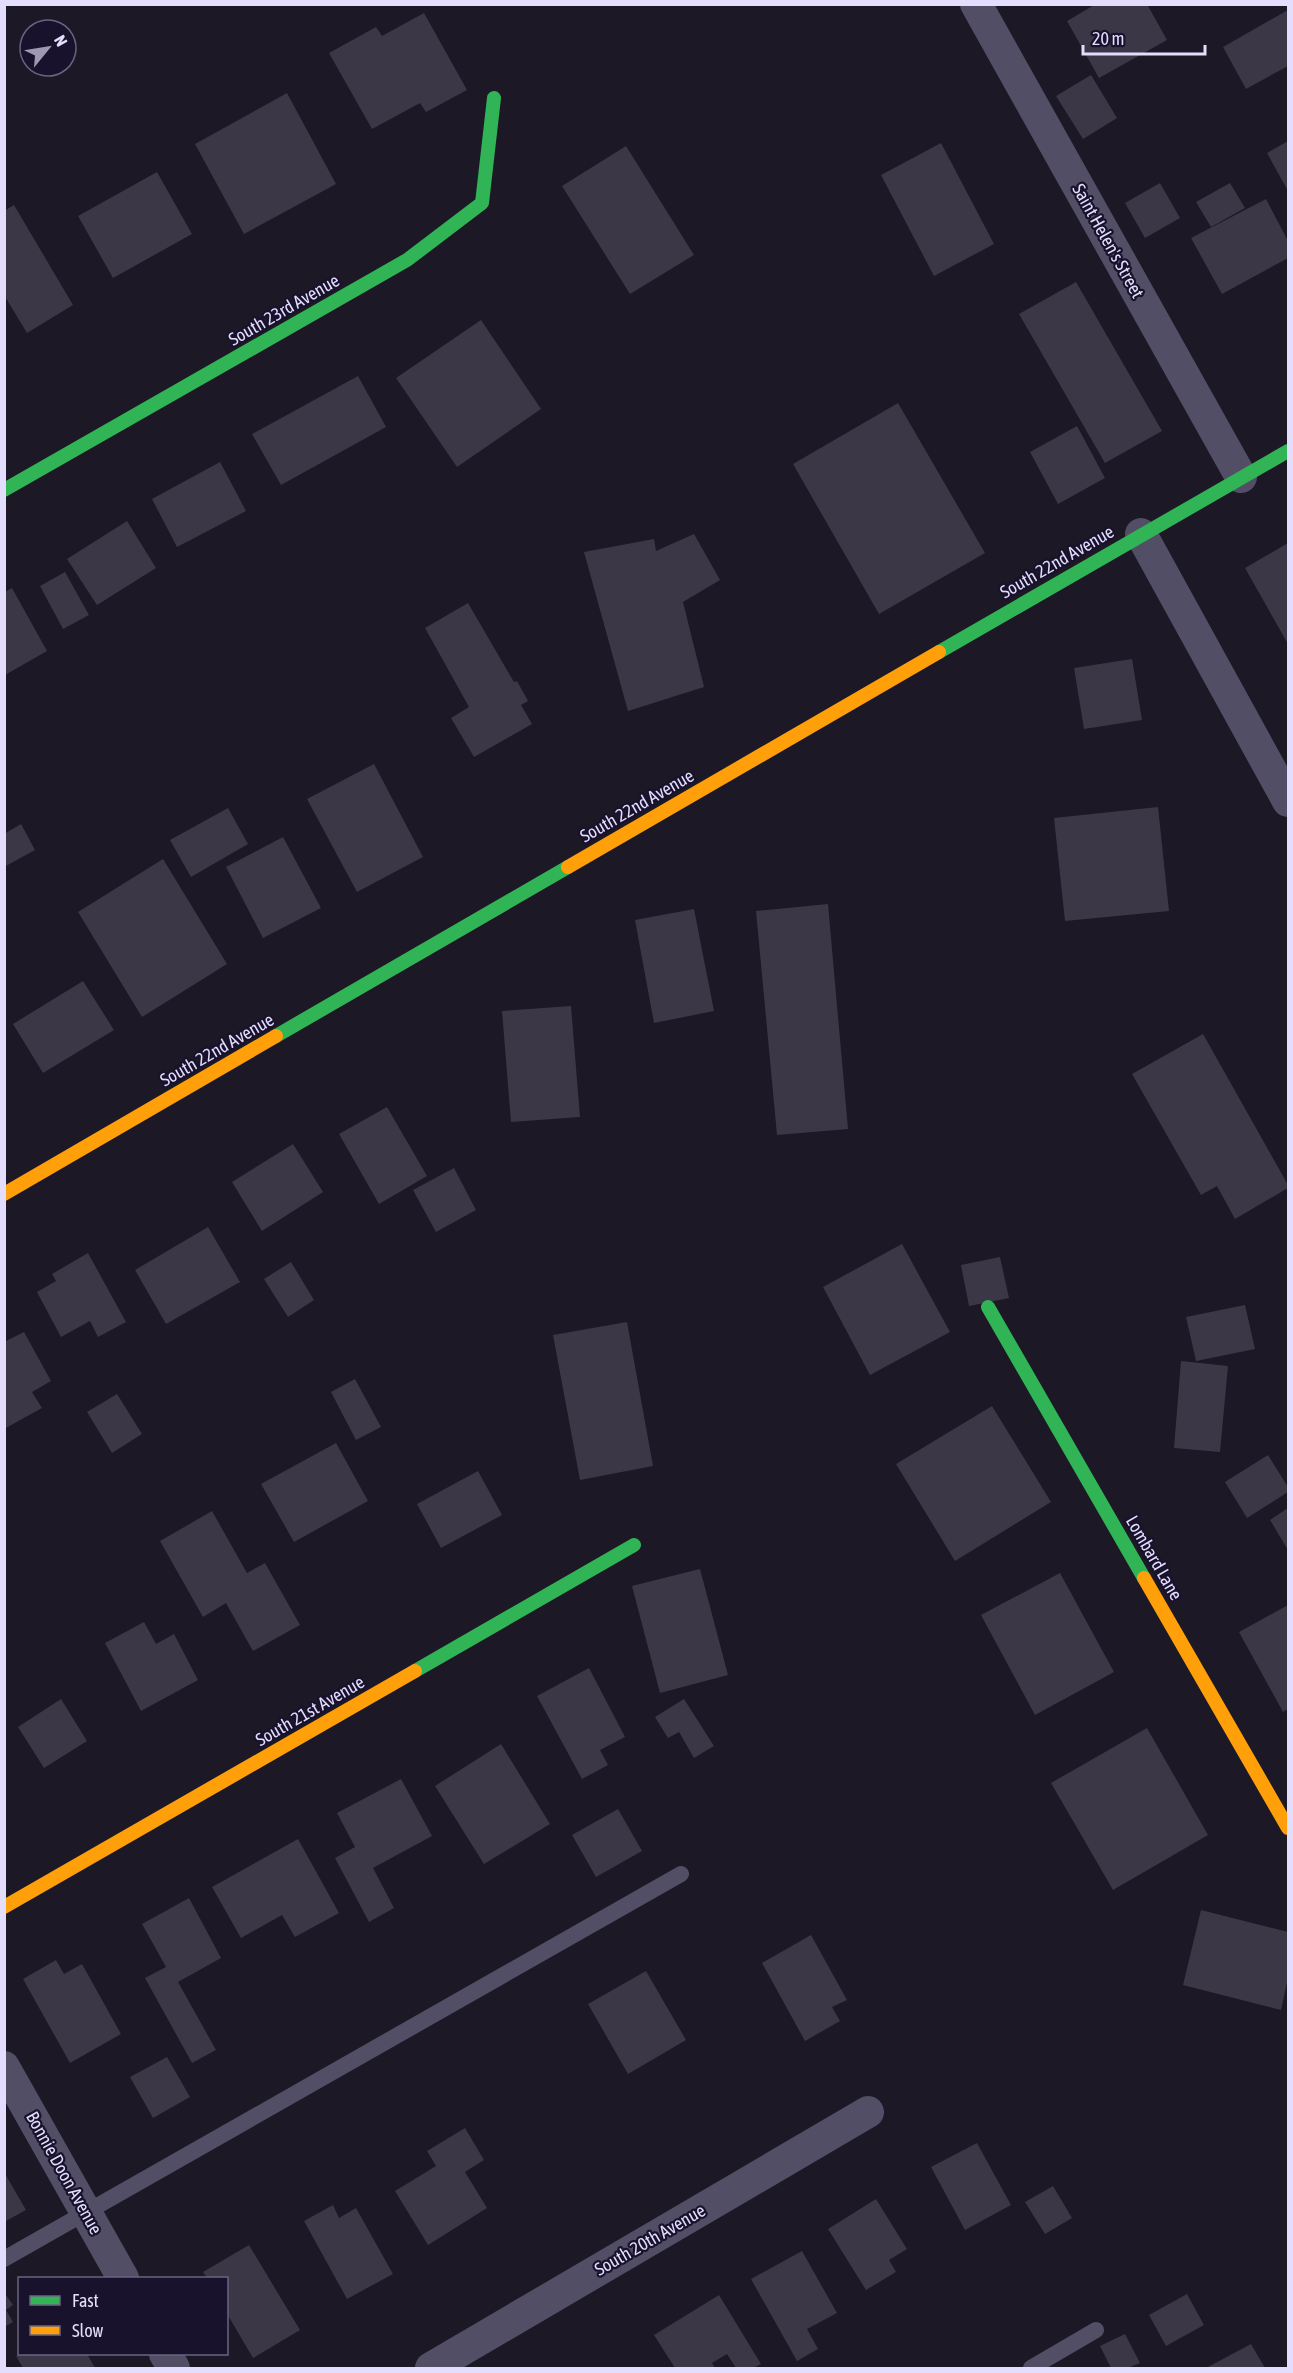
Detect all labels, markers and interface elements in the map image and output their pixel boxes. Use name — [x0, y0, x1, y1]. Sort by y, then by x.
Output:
north arrow — [18, 18, 78, 78]
scale bar — [1083, 18, 1204, 56]
text: 20 m — [1092, 28, 1124, 49]
text: N — [51, 32, 71, 49]
street label: Saint Helen's Street — [1068, 180, 1149, 302]
street label: South 23rd Avenue — [225, 269, 343, 350]
street label: South 22nd Avenue — [996, 521, 1117, 603]
street label: South 22nd Avenue — [576, 765, 697, 847]
street label: South 22nd Avenue — [156, 1009, 277, 1091]
street label: Lombard Lane — [1122, 1512, 1187, 1604]
street label: South 21st Avenue — [252, 1671, 368, 1750]
street label: Bonnie Doon Avenue — [22, 2108, 107, 2238]
street label: South 20th Avenue — [591, 2199, 709, 2280]
legend — [18, 2277, 228, 2355]
text: Fast — [72, 2290, 99, 2311]
text: Slow — [72, 2320, 103, 2341]

